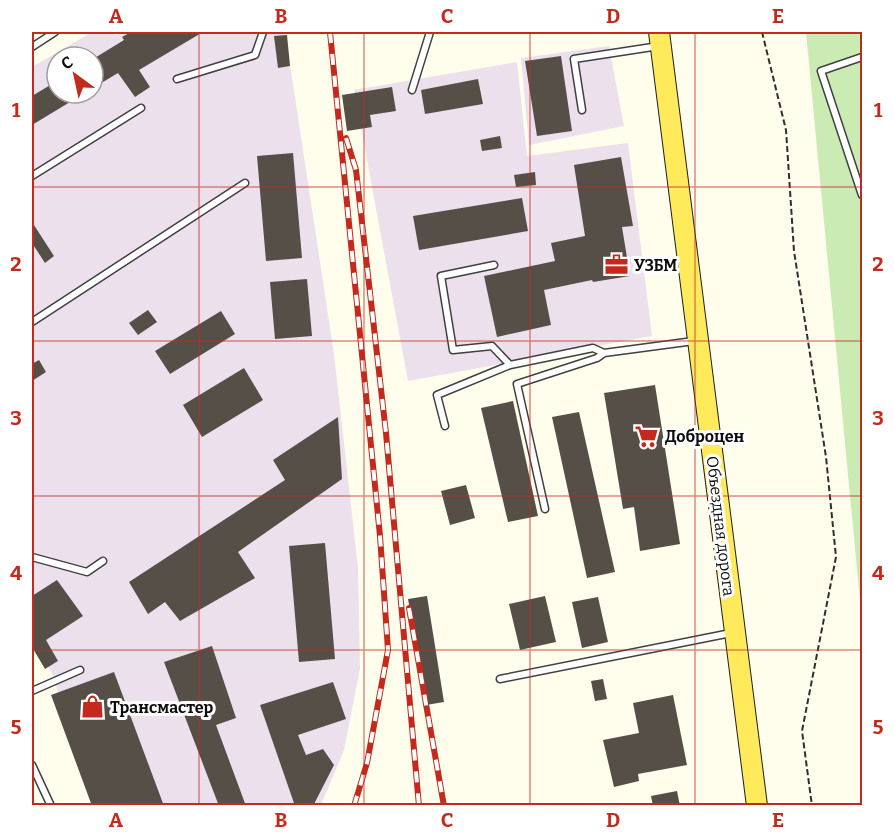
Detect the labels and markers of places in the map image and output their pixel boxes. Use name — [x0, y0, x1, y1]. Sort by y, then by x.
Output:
office icon: УЗБМ — [603, 252, 629, 278]
place label: УЗБМ — [634, 256, 677, 275]
supermarket icon: Доброцен — [634, 423, 660, 449]
place label: Доброцен — [665, 427, 744, 446]
shop icon: Трансмастер — [79, 694, 105, 720]
place label: Трансмастер — [110, 698, 214, 717]

